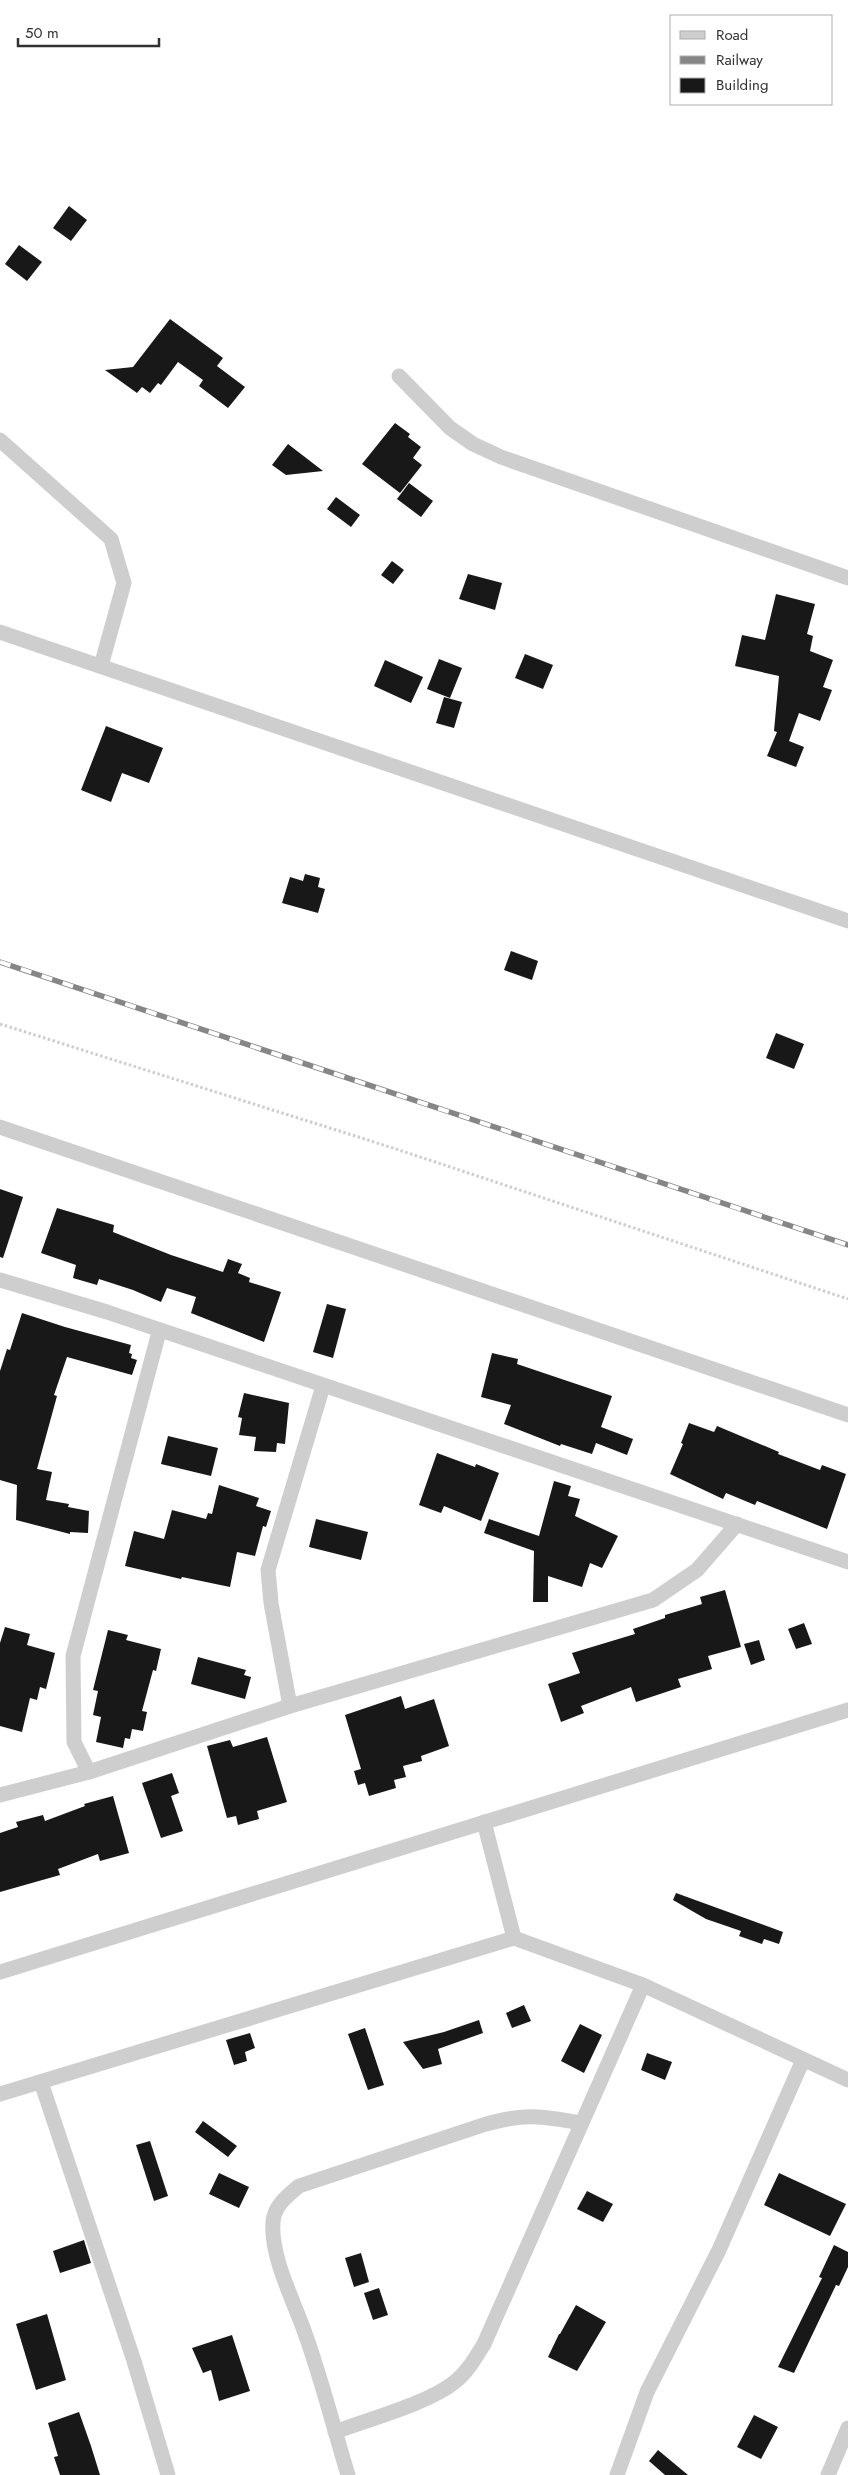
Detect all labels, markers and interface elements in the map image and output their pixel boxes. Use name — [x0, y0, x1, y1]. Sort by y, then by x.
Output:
scale bar — [18, 15, 159, 47]
legend — [670, 15, 833, 105]
text: 50 m — [25, 22, 59, 44]
text: Road — [716, 24, 748, 46]
text: Railway — [716, 49, 763, 71]
text: Building — [716, 74, 768, 96]

